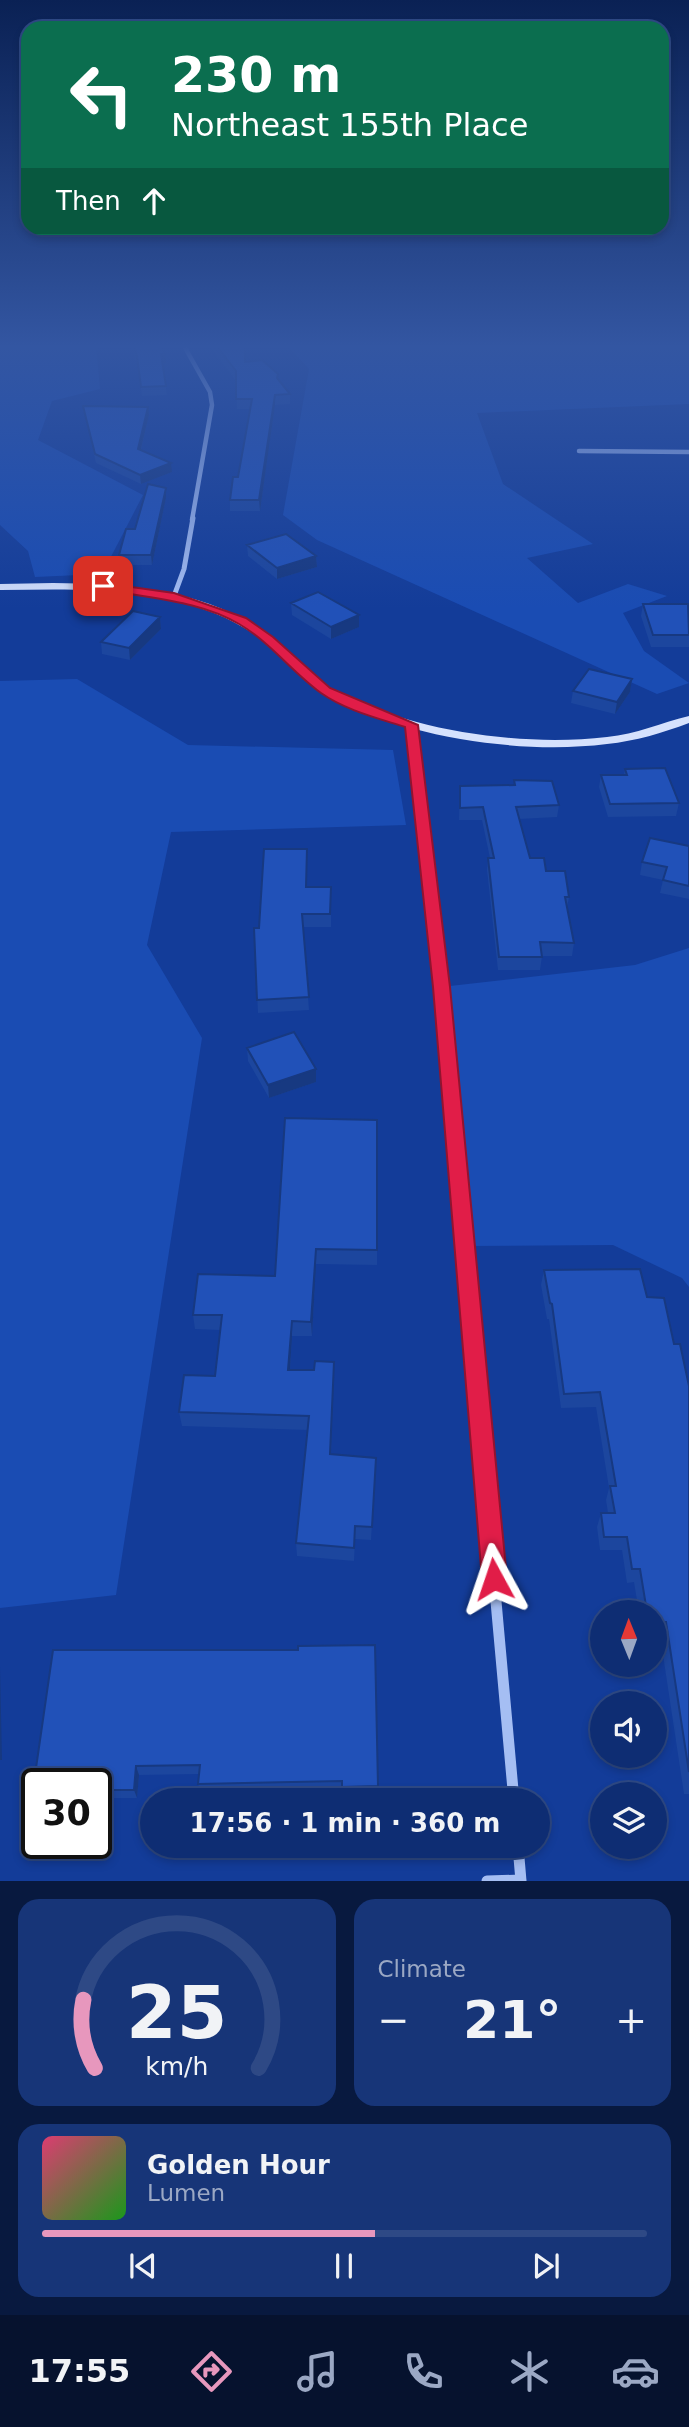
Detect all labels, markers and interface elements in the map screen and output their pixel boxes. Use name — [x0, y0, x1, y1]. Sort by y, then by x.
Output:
text: 230 m — [171, 47, 341, 104]
icon: left — [56, 49, 147, 140]
text: Northeast 155th Place — [171, 106, 528, 144]
icon: ahead — [135, 182, 173, 220]
text: Then — [56, 186, 121, 216]
pin — [73, 556, 133, 616]
icon: arrive — [84, 567, 122, 605]
position arrow — [457, 1542, 531, 1616]
north arrow — [590, 1600, 667, 1676]
map controls — [590, 1600, 667, 1859]
button: sound — [590, 1691, 667, 1768]
speed limit sign: 30 — [21, 1768, 112, 1859]
button: layers — [590, 1782, 667, 1859]
text: 17:56 · 1 min · 360 m — [190, 1808, 500, 1838]
text: Climate — [378, 1956, 466, 1982]
text: 25 — [126, 1971, 227, 2056]
text: 21° — [463, 1990, 561, 2050]
text: − — [378, 1998, 409, 2042]
text: + — [615, 1998, 647, 2042]
text: km/h — [145, 2052, 208, 2081]
text: Golden Hour — [147, 2150, 330, 2180]
text: Lumen — [147, 2180, 225, 2206]
icon: previous — [124, 2247, 162, 2285]
icon: pause — [325, 2247, 363, 2285]
icon: next — [527, 2247, 565, 2285]
icon: directions — [187, 2347, 236, 2396]
icon: music — [293, 2347, 342, 2396]
icon: phone — [399, 2347, 448, 2396]
icon: climate — [505, 2347, 554, 2396]
icon: car — [611, 2347, 660, 2396]
text: 17:55 — [29, 2352, 130, 2390]

